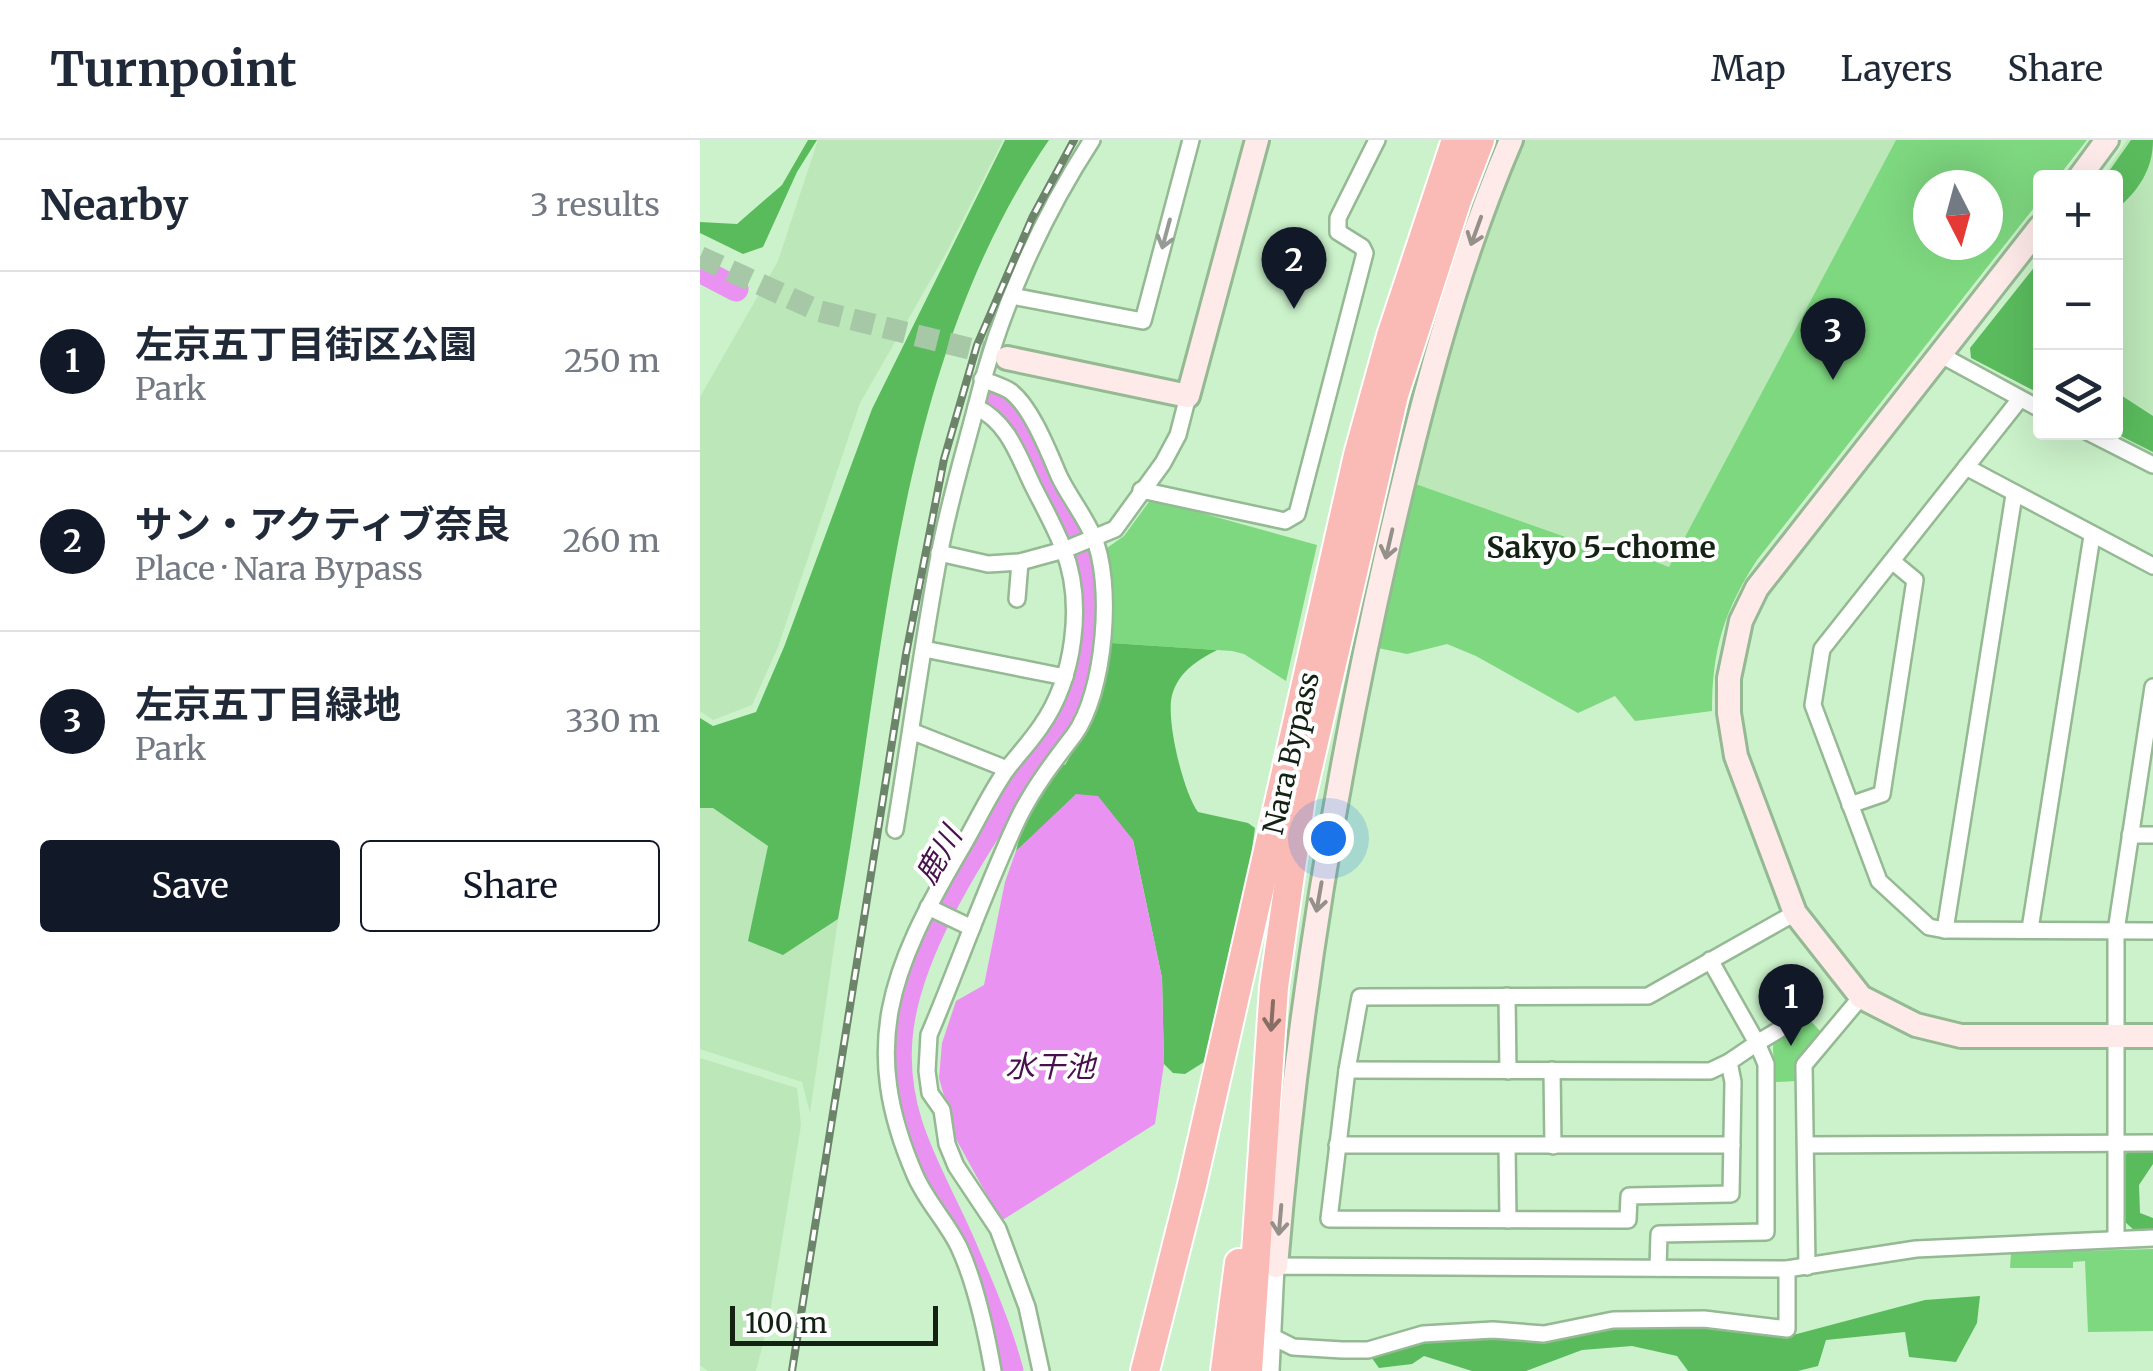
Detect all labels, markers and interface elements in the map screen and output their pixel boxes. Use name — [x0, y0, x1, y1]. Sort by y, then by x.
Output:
text: Turnpoint — [50, 39, 297, 99]
text: Map — [1711, 47, 1786, 91]
text: Layers — [1841, 47, 1952, 91]
text: Share — [2007, 47, 2103, 91]
north arrow — [1913, 170, 2003, 260]
map controls — [2033, 170, 2123, 440]
button: + — [2033, 170, 2123, 260]
text: Nearby — [40, 179, 188, 231]
text: 3 results — [530, 185, 660, 225]
one-way arrow — [1466, 215, 1484, 246]
one-way arrow — [1155, 218, 1174, 249]
pin: 2 — [1262, 226, 1326, 309]
button: − — [2033, 260, 2123, 350]
pin: 3 — [1800, 298, 1866, 380]
text: 左京五丁目街区公園 — [135, 321, 477, 368]
text: 1 — [65, 341, 80, 381]
text: 250 m — [564, 341, 660, 381]
button: layers — [2033, 350, 2123, 440]
text: Park — [135, 369, 206, 409]
text: サン・アクティブ奈良 — [135, 501, 511, 548]
text: 2 — [63, 521, 82, 561]
text: 260 m — [562, 521, 660, 561]
one-way arrow — [1379, 527, 1397, 559]
district label: Sakyo 5-chome — [1486, 528, 1716, 566]
text: Place · Nara Bypass — [135, 549, 423, 589]
street label: Nara Bypass — [1255, 668, 1327, 838]
text: 左京五丁目緑地 — [135, 681, 401, 728]
text: 3 — [63, 701, 82, 741]
text: 330 m — [565, 701, 660, 741]
text: Park — [135, 729, 206, 769]
your location — [1303, 813, 1354, 864]
water label: 鹿川 — [907, 817, 971, 890]
button: Save — [40, 840, 340, 932]
button: Share — [360, 840, 660, 932]
one-way arrow — [1309, 880, 1328, 912]
pin: 1 — [1758, 964, 1824, 1046]
one-way arrow — [1262, 999, 1281, 1031]
water label: 水干池 — [1005, 1047, 1098, 1085]
one-way arrow — [1270, 1203, 1289, 1235]
scale bar — [730, 1301, 938, 1346]
text: 100 m — [745, 1305, 827, 1341]

